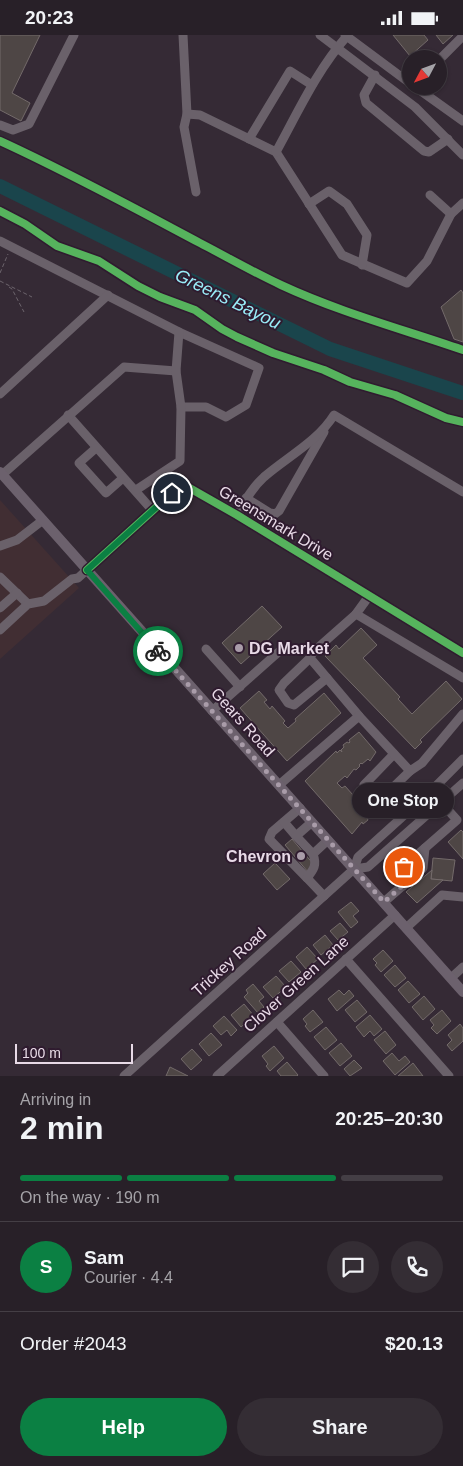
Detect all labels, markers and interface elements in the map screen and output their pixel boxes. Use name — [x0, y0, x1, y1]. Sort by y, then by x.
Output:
text: 20:23 — [25, 7, 74, 28]
north arrow — [402, 50, 448, 95]
map controls — [402, 50, 447, 95]
water label: Greens Bayou — [172, 265, 284, 333]
pin — [151, 472, 193, 514]
icon: home — [158, 479, 186, 507]
street label: Greensmark Drive — [216, 482, 336, 564]
courier — [133, 626, 183, 676]
icon: bike — [144, 637, 172, 665]
place label: DG Market — [249, 640, 330, 657]
marker: DG Market — [233, 642, 245, 654]
street label: Gears Road — [208, 684, 278, 760]
callout: One Stop — [353, 782, 455, 817]
text: One Stop — [367, 792, 439, 809]
pin — [383, 846, 425, 888]
place label: Chevron — [226, 848, 291, 865]
marker: Chevron — [295, 850, 307, 862]
icon: bag — [390, 853, 418, 881]
street label: Trickey Road — [189, 924, 269, 1000]
street label: Clover Green Lane — [240, 932, 352, 1036]
scale bar — [15, 1041, 132, 1064]
text: 100 m — [22, 1045, 61, 1061]
text: Arriving in — [20, 1091, 91, 1108]
text: 20:25–20:30 — [335, 1108, 443, 1129]
text: 2 min — [20, 1110, 104, 1146]
text: On the way · 190 m — [20, 1189, 160, 1206]
button: chat — [327, 1241, 379, 1293]
button: phone — [391, 1241, 443, 1293]
text: Sam — [84, 1247, 124, 1268]
text: S — [40, 1256, 52, 1277]
text: Courier · 4.4 — [84, 1269, 173, 1286]
text: Order #2043 — [20, 1333, 127, 1354]
text: $20.13 — [385, 1333, 443, 1354]
button: Help — [20, 1398, 227, 1456]
button: Share — [237, 1398, 443, 1456]

